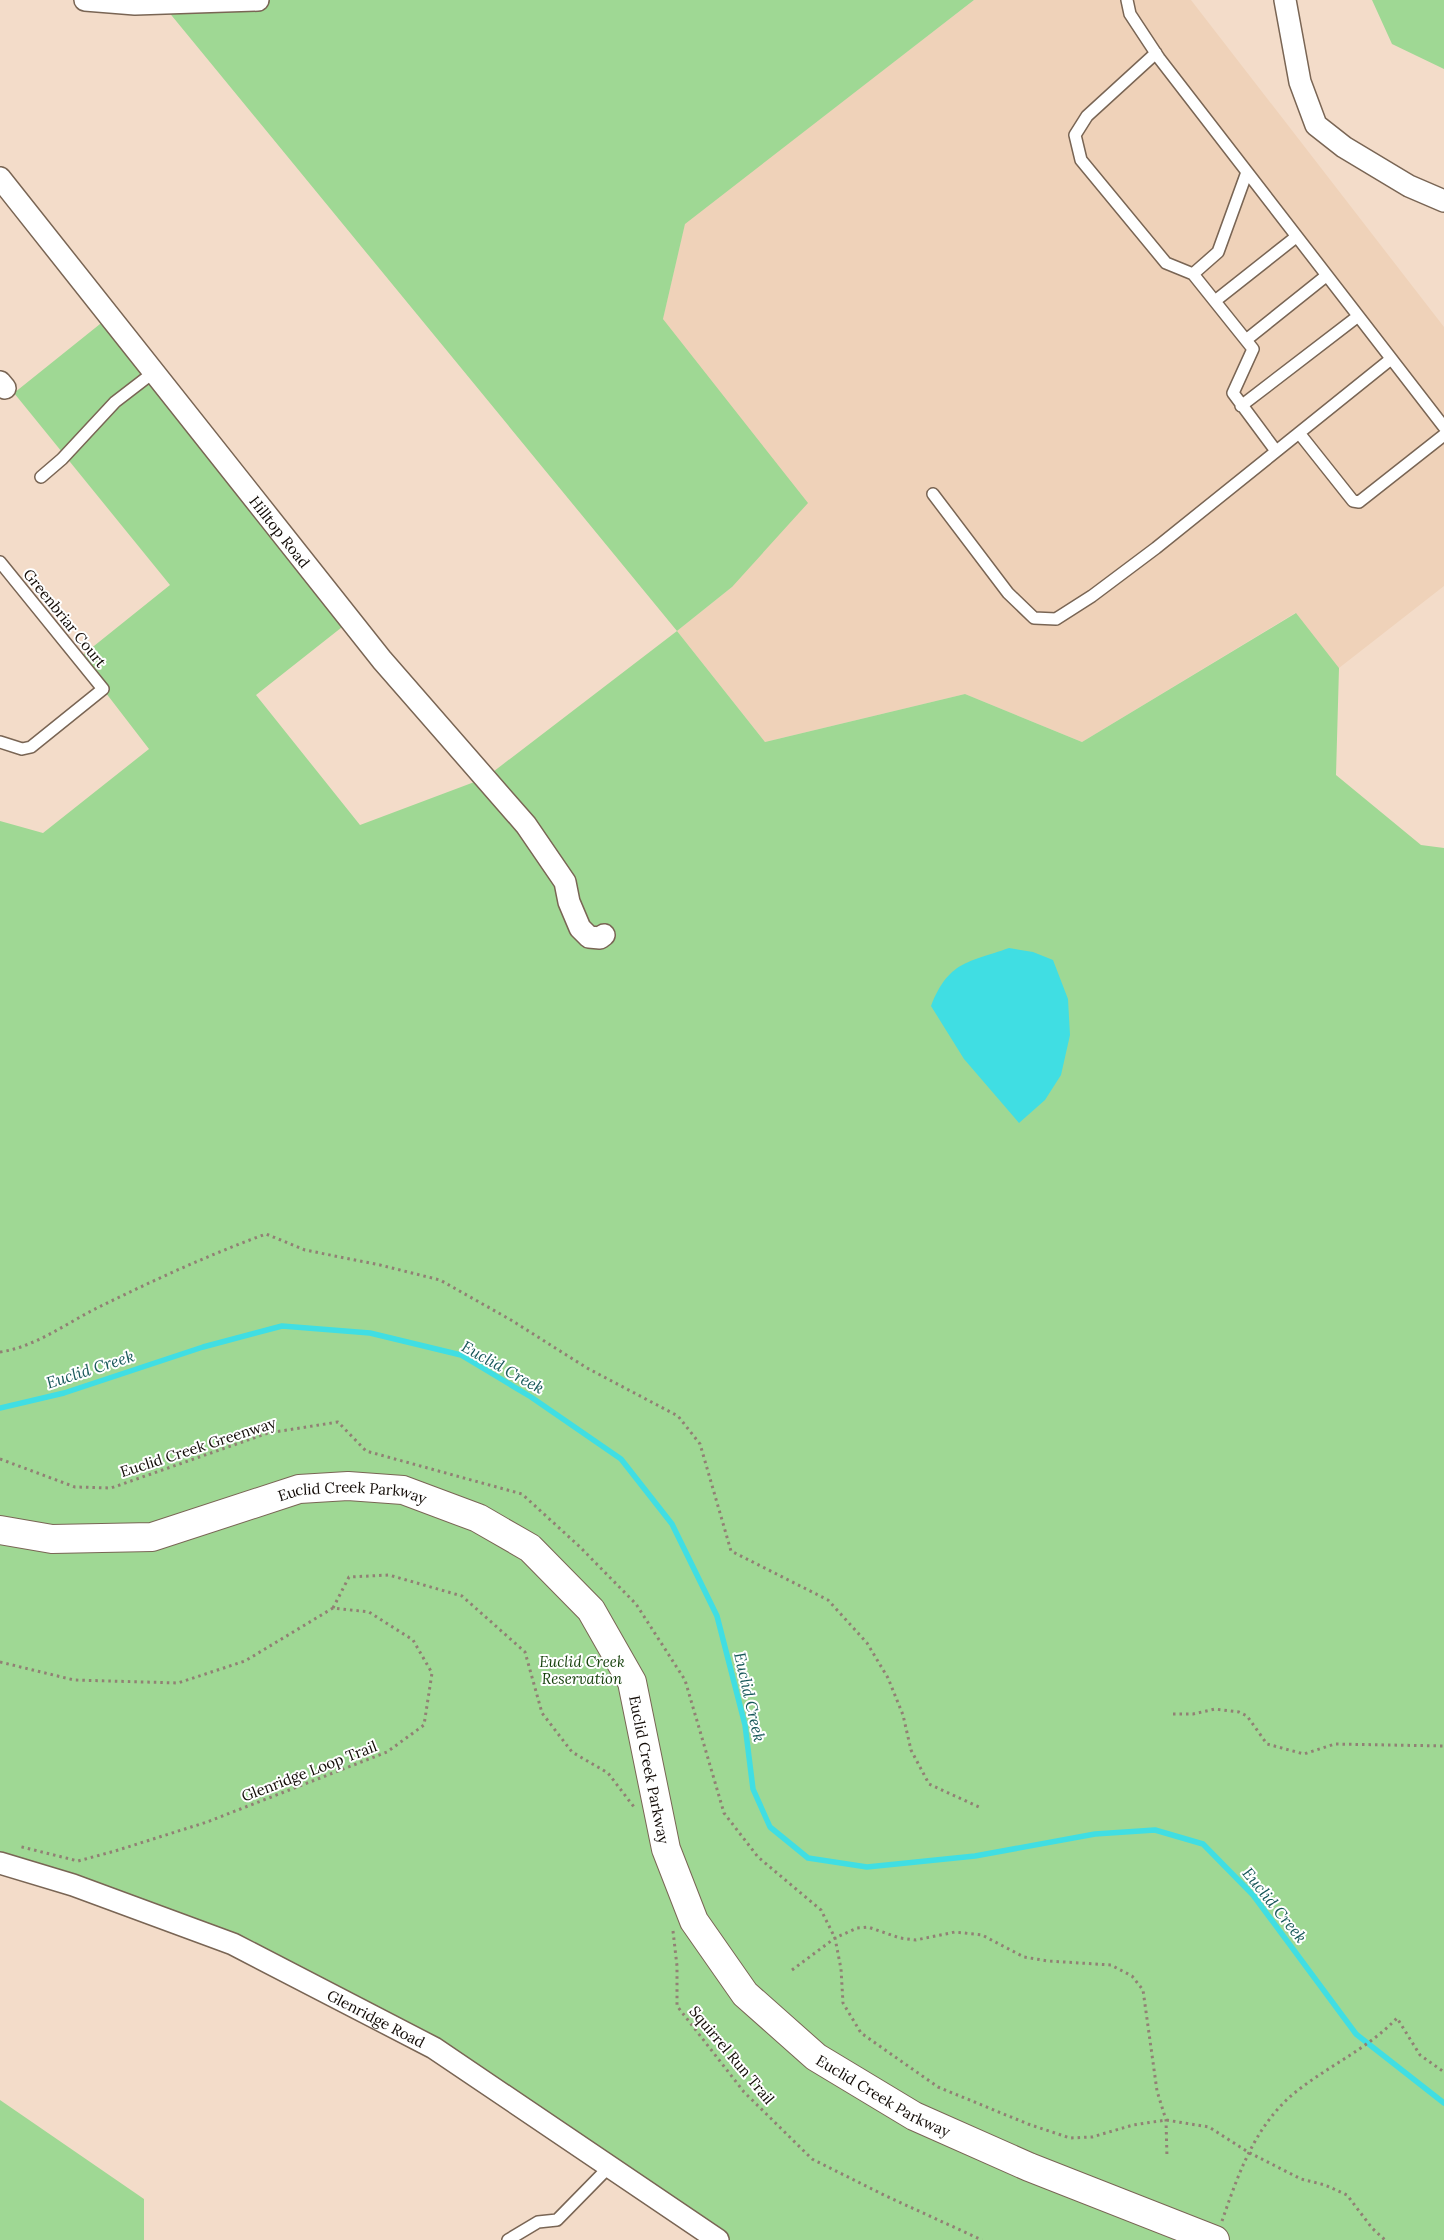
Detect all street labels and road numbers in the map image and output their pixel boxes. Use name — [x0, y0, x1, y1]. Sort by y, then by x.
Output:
street label: Hilltop Road — [246, 492, 314, 571]
street label: Greenbriar Court — [19, 565, 111, 671]
street label: Euclid Creek Greenway — [118, 1413, 278, 1481]
street label: Euclid Creek Parkway — [275, 1476, 430, 1508]
street label: Euclid Creek Parkway — [625, 1694, 674, 1846]
street label: Glenridge Loop Trail — [239, 1736, 379, 1806]
street label: Glenridge Road — [324, 1985, 428, 2051]
street label: Squirrel Run Trail — [685, 2002, 779, 2108]
street label: Euclid Creek Parkway — [813, 2050, 954, 2141]

